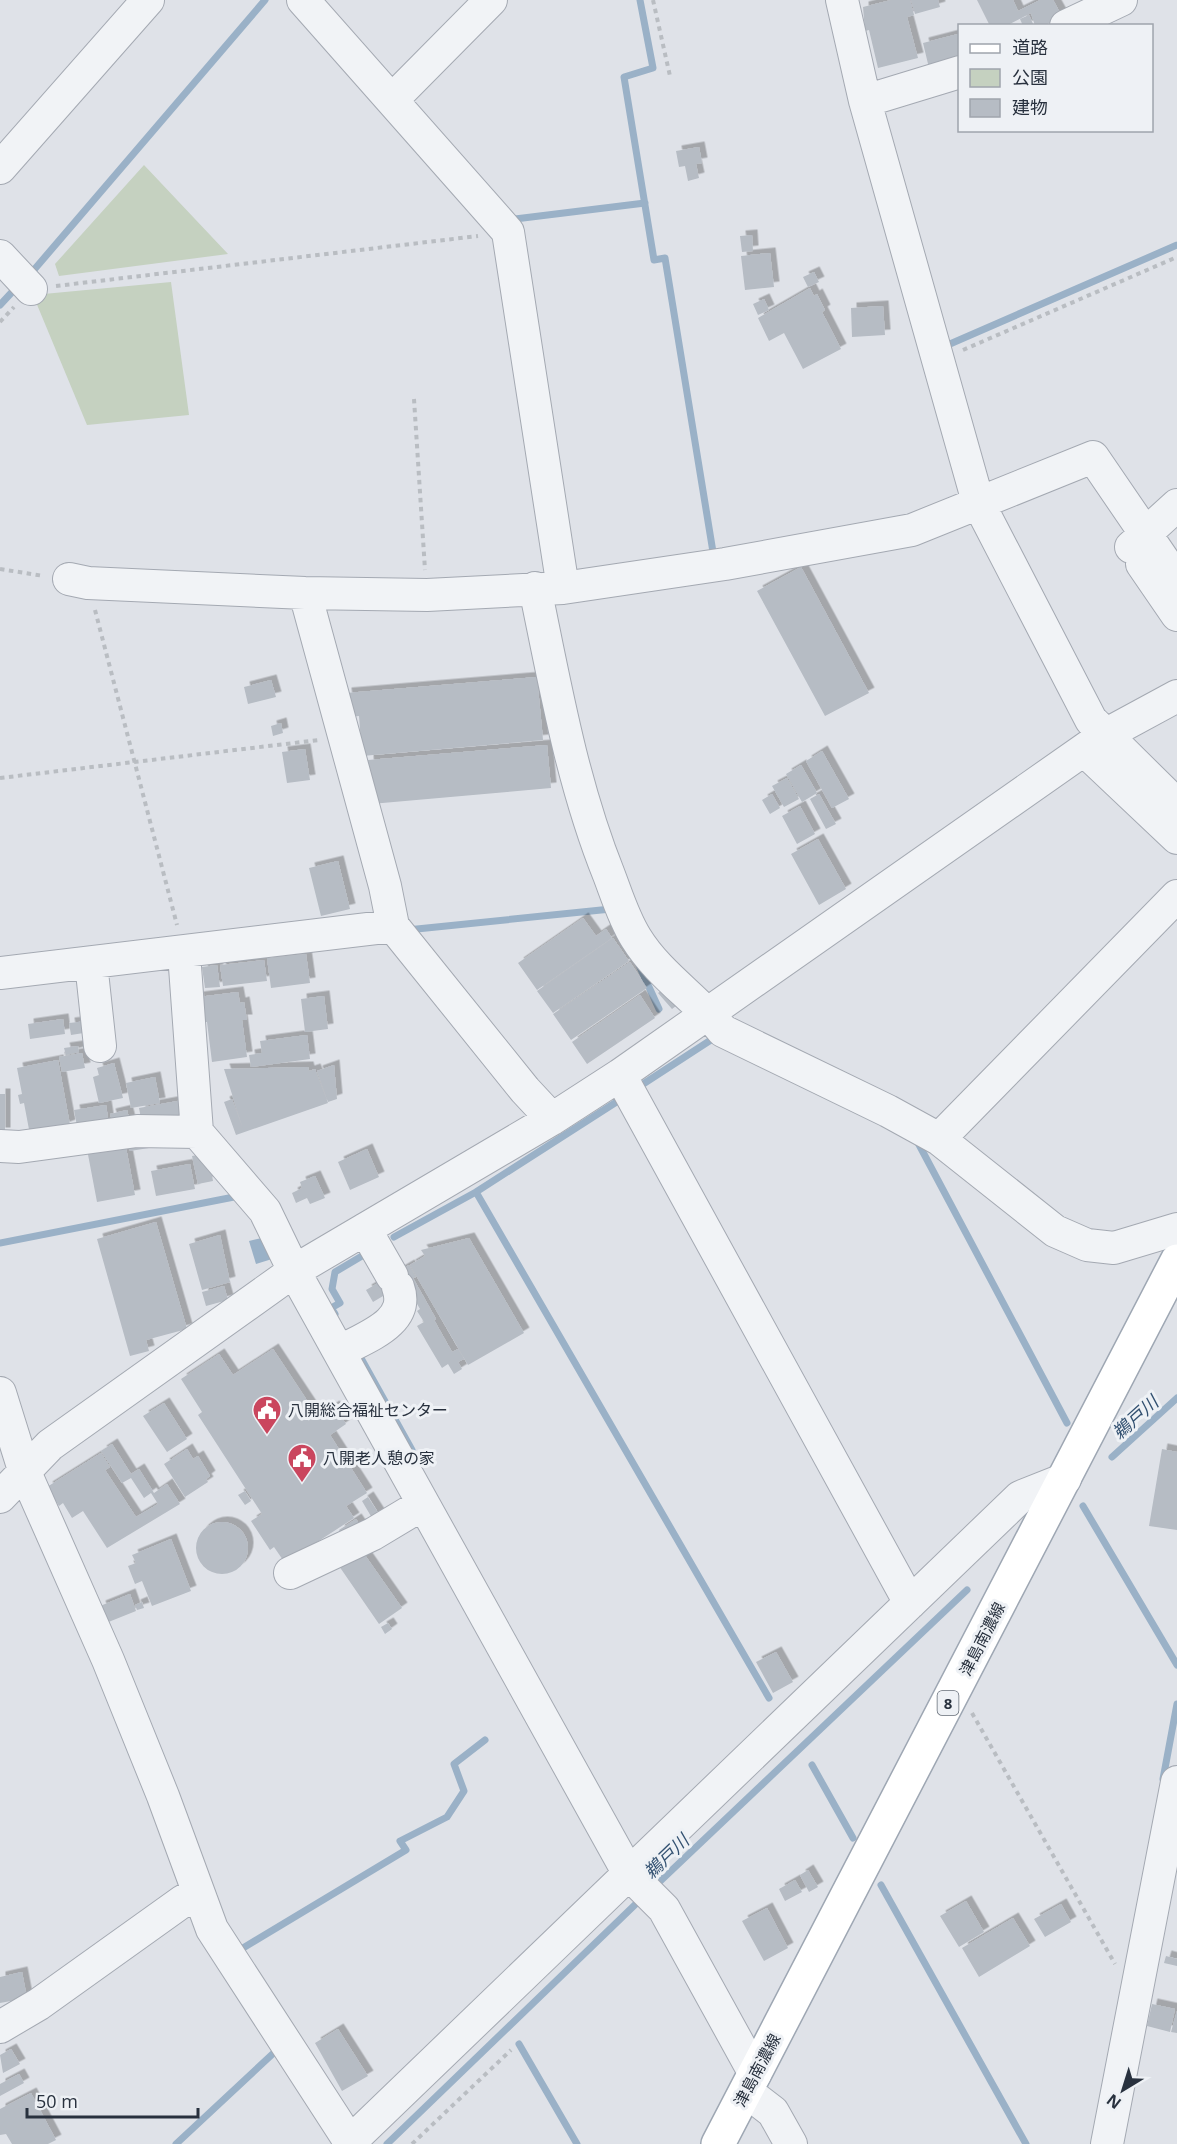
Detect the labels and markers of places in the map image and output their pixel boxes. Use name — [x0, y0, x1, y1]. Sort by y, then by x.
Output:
public building icon: 八開総合福祉センター — [251, 1394, 283, 1436]
place label: 八開総合福祉センター — [288, 1399, 448, 1421]
public building icon: 八開老人憩の家 — [286, 1442, 318, 1484]
place label: 八開老人憩の家 — [323, 1447, 435, 1469]

